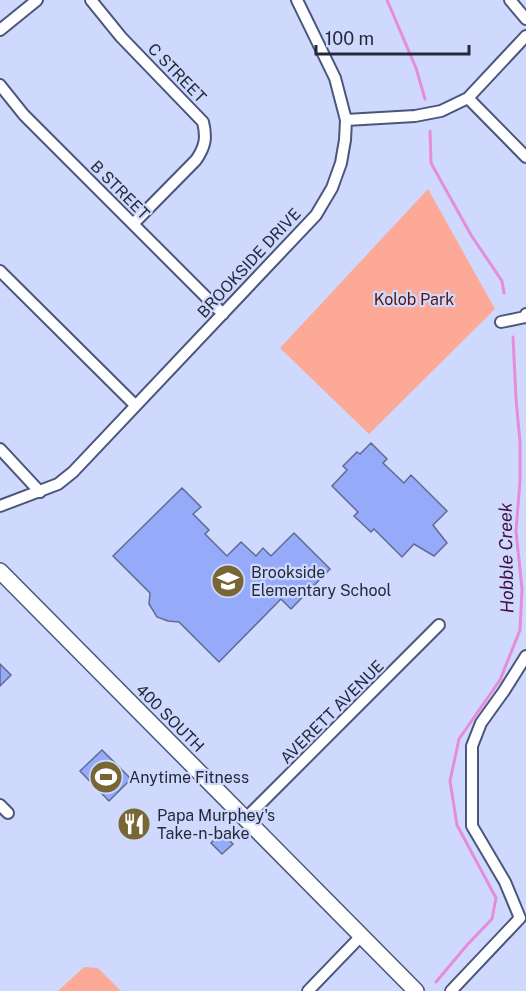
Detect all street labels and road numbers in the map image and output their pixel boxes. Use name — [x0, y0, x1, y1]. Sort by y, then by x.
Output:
street label: C STREET — [144, 39, 210, 107]
street label: B STREET — [87, 157, 154, 224]
street label: BROOKSIDE DRIVE — [193, 204, 305, 322]
street label: AVERETT AVENUE — [276, 656, 388, 768]
street label: 400 SOUTH — [132, 680, 208, 756]

